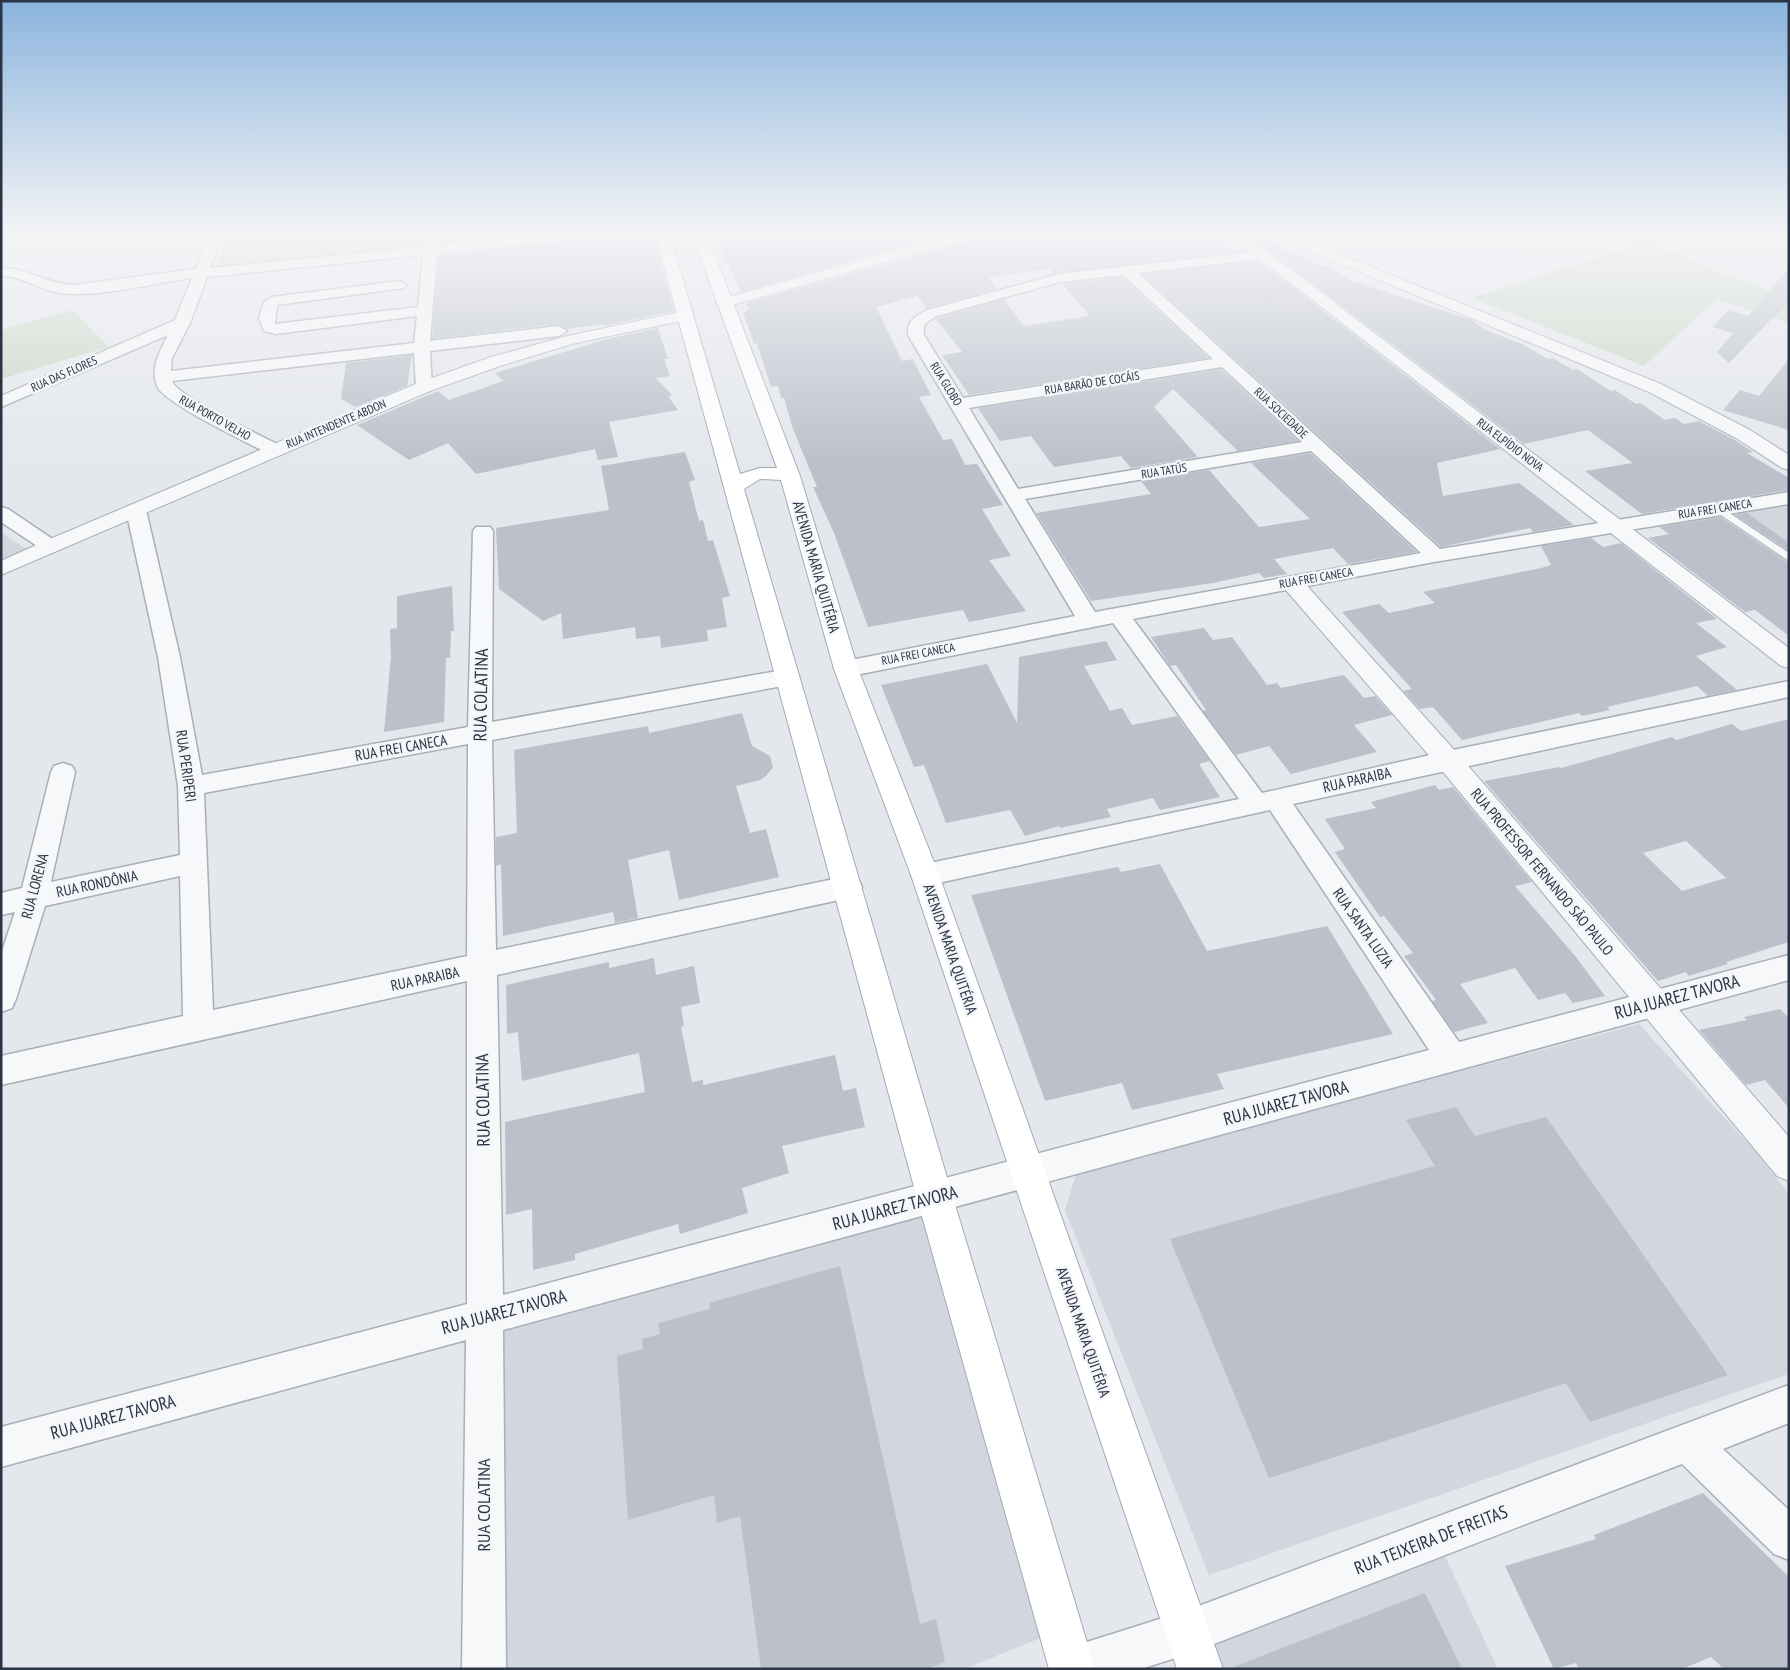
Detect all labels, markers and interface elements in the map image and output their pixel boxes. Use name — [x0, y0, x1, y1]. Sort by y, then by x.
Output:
street label: RUA DAS FLORES — [28, 352, 99, 395]
street label: RUA GLOBO — [927, 359, 966, 409]
street label: RUA BARÃO DE COCÁIS — [1043, 368, 1140, 397]
street label: RUA SOCIEDADE — [1251, 384, 1311, 441]
street label: RUA PORTO VELHO — [177, 392, 254, 444]
street label: RUA INTENDENTE ABDON — [283, 396, 388, 451]
street label: RUA ELPÍDIO NOVA — [1474, 415, 1547, 475]
street label: RUA TATÚS — [1140, 460, 1188, 482]
street label: RUA FREI CANECA — [1677, 495, 1753, 522]
street label: AVENIDA MARIA QUITÉRIA — [789, 499, 845, 636]
street label: RUA FREI CANECA — [1278, 564, 1354, 591]
street label: RUA FREI CANECA — [880, 639, 956, 668]
street label: RUA COLATINA — [468, 648, 493, 742]
street label: RUA PERIPERI — [172, 729, 201, 803]
street label: RUA FREI CANECA — [353, 730, 449, 765]
street label: RUA PARAIBA — [1321, 762, 1394, 797]
street label: RUA PROFESSOR FERNANDO SÃO PAULO — [1467, 784, 1618, 959]
street label: RUA LORENA — [17, 850, 53, 921]
street label: RUA RONDÔNIA — [54, 865, 140, 901]
street label: AVENIDA MARIA QUITÉRIA — [919, 881, 982, 1017]
street label: RUA SANTA LUZIA — [1329, 884, 1398, 972]
street label: RUA PARAIBA — [389, 962, 462, 995]
street label: RUA JUAREZ TAVORA — [1612, 969, 1742, 1024]
street label: RUA COLATINA — [470, 1053, 495, 1147]
street label: RUA JUAREZ TAVORA — [1221, 1075, 1351, 1130]
street label: RUA JUAREZ TAVORA — [830, 1180, 960, 1235]
street label: AVENIDA MARIA QUITÉRIA — [1052, 1264, 1115, 1400]
street label: RUA JUAREZ TAVORA — [439, 1284, 569, 1339]
street label: RUA JUAREZ TAVORA — [48, 1389, 178, 1444]
street label: RUA COLATINA — [472, 1458, 495, 1552]
street label: RUA TEIXEIRA DE FREITAS — [1351, 1500, 1511, 1579]

